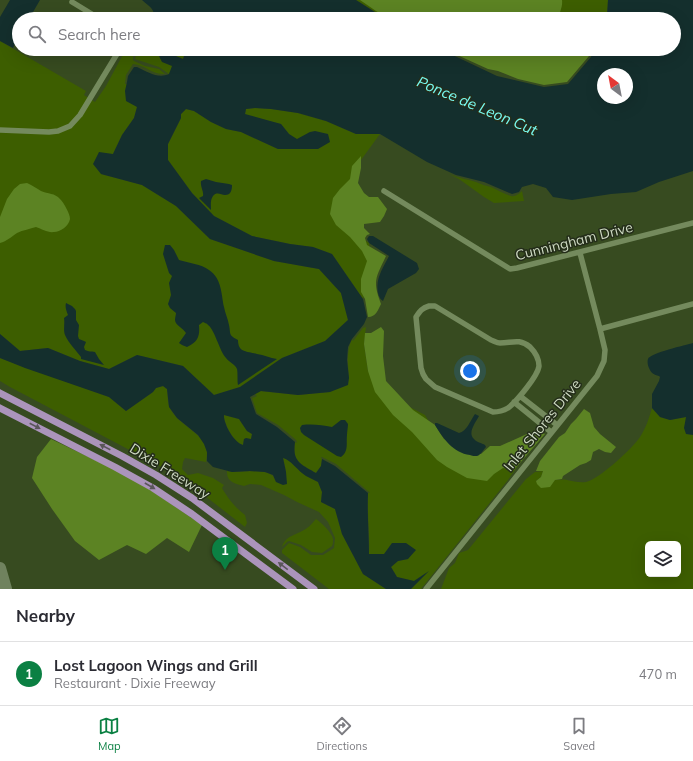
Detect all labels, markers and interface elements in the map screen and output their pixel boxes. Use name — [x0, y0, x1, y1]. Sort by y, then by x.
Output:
search box — [12, 12, 681, 56]
icon: search — [26, 23, 48, 45]
text: Search here — [58, 25, 140, 44]
north arrow — [597, 68, 633, 104]
water label: Ponce de Leon Cut — [414, 72, 541, 140]
street label: Cunningham Drive — [513, 218, 635, 264]
your location — [460, 361, 480, 381]
street label: Inlet Shores Drive — [499, 375, 585, 475]
one-way arrow — [29, 423, 40, 429]
street label: Dixie Freeway — [126, 439, 214, 503]
one-way arrow — [100, 444, 111, 450]
one-way arrow — [144, 483, 156, 490]
pin: 1 — [212, 537, 238, 570]
map controls — [645, 541, 681, 577]
button: layers — [645, 541, 681, 577]
one-way arrow — [278, 561, 289, 570]
text: Nearby — [16, 605, 75, 626]
text: Lost Lagoon Wings and Grill — [54, 656, 258, 675]
text: 1 — [25, 666, 33, 682]
text: 470 m — [639, 666, 677, 682]
text: Restaurant · Dixie Freeway — [54, 675, 216, 691]
tab: Map — [98, 715, 121, 753]
tab: Directions — [317, 715, 367, 753]
tab: Saved — [563, 715, 595, 753]

